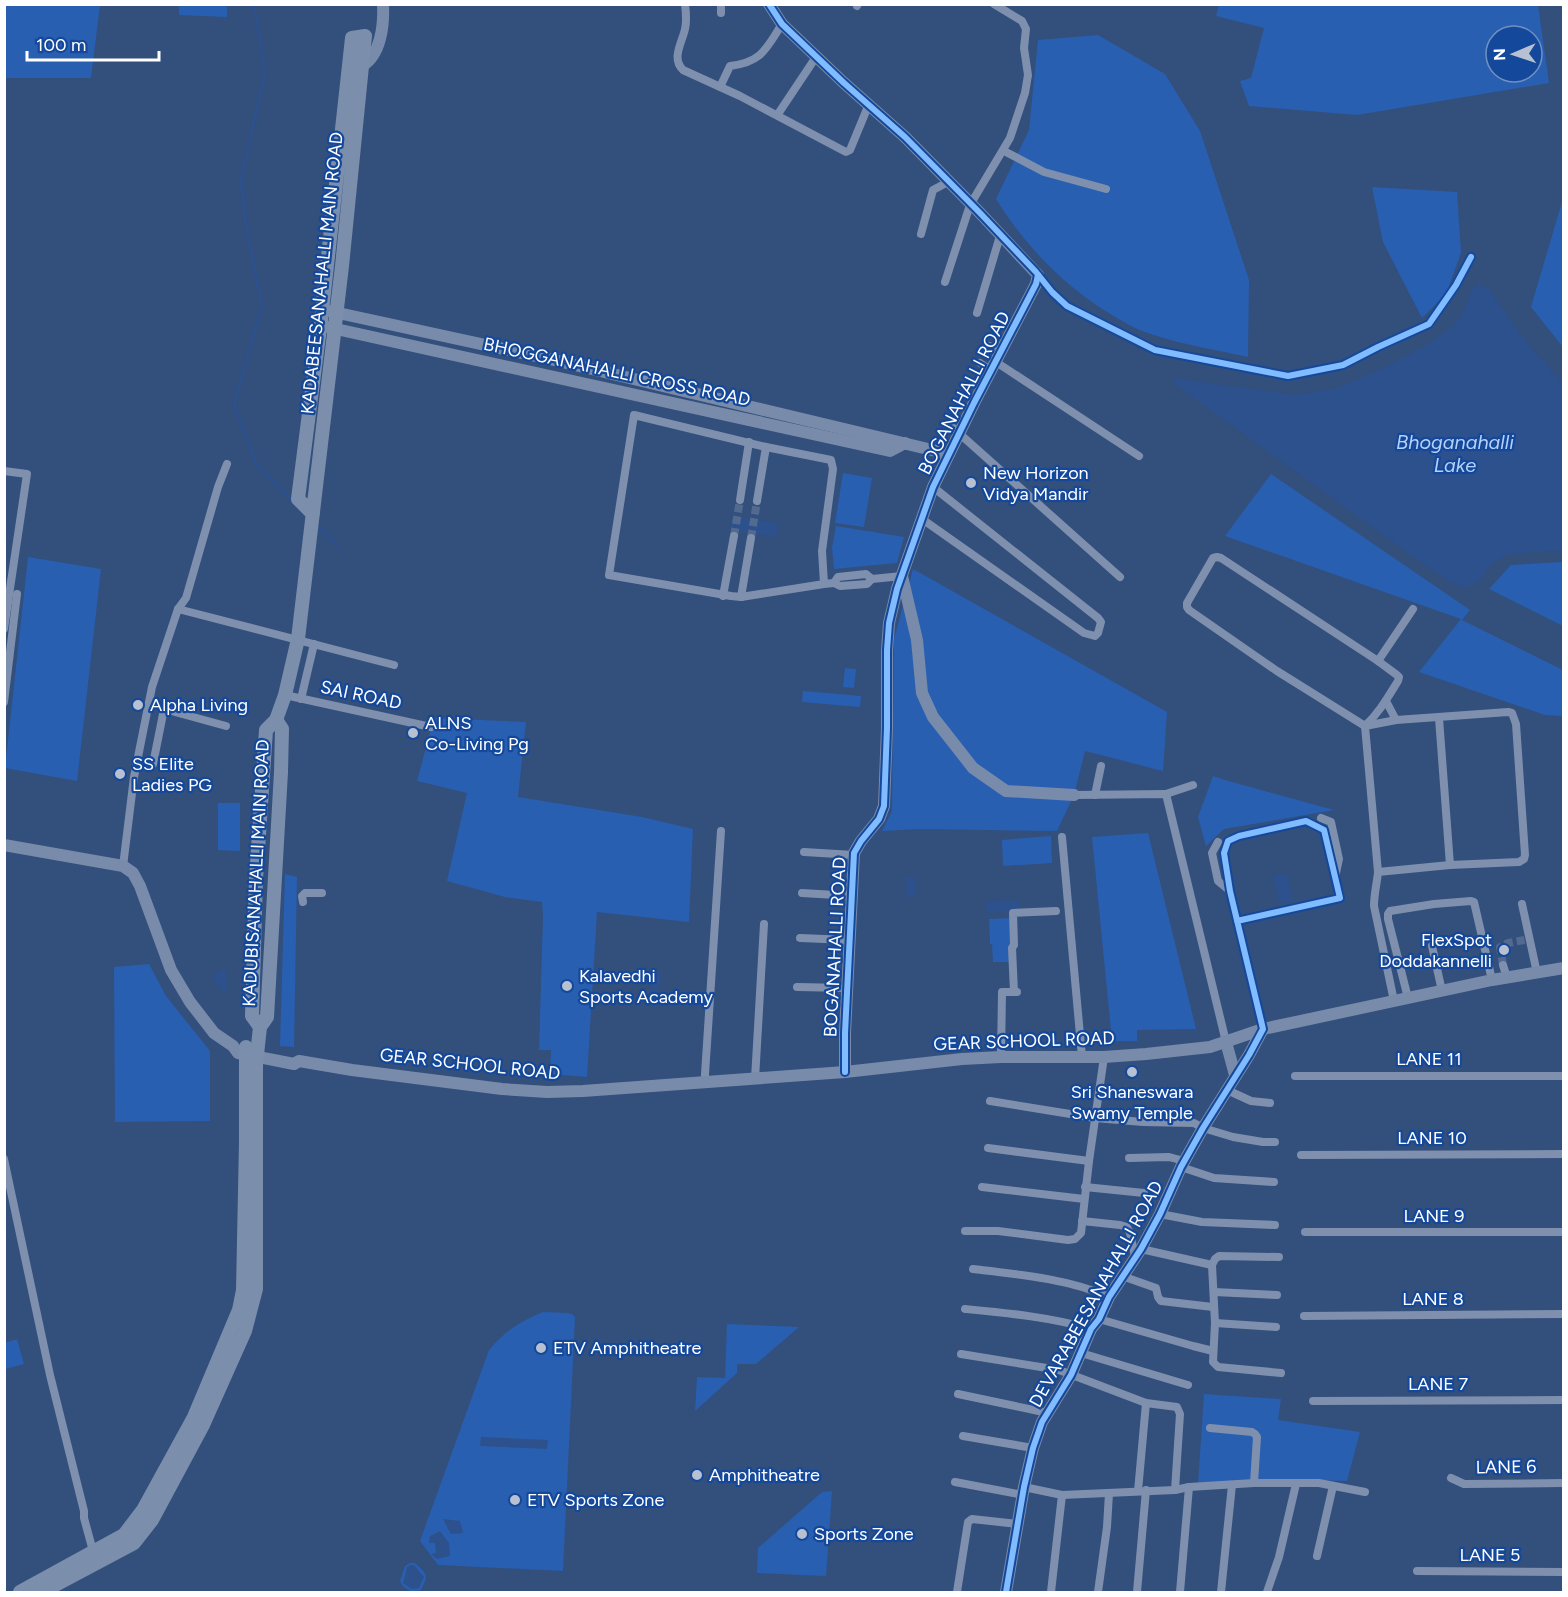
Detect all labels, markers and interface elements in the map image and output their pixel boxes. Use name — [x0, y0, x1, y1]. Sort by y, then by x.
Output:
scale bar — [27, 24, 159, 62]
north arrow — [1484, 24, 1544, 84]
text: 100 m — [36, 34, 86, 56]
text: N — [1490, 48, 1509, 61]
street label: KADABEESANAHALLI MAIN ROAD — [296, 131, 348, 415]
street label: BOGANAHALLI ROAD — [913, 308, 1015, 478]
street label: BHOGGANAHALLI CROSS ROAD — [482, 333, 752, 411]
water label: Bhoganahalli Lake — [1396, 430, 1514, 477]
place label: New Horizon Vidya Mandir — [983, 462, 1089, 505]
marker: New Horizon Vidya Mandir — [964, 476, 978, 490]
street label: SAI ROAD — [318, 676, 404, 714]
place label: Alpha Living — [150, 694, 248, 716]
marker: Alpha Living — [131, 698, 145, 712]
place label: ALNS Co-Living Pg — [425, 712, 529, 755]
marker: ALNS Co-Living Pg — [406, 726, 420, 740]
street label: KADUBISANAHALLI MAIN ROAD — [238, 739, 274, 1007]
place label: SS Elite Ladies PG — [132, 753, 212, 796]
marker: SS Elite Ladies PG — [113, 767, 127, 781]
street label: BOGANAHALLI ROAD — [819, 856, 851, 1038]
place label: FlexSpot Doddakannelli — [1379, 929, 1492, 972]
marker: FlexSpot Doddakannelli — [1497, 943, 1511, 957]
place label: Kalavedhi Sports Academy — [579, 965, 713, 1008]
marker: Kalavedhi Sports Academy — [560, 979, 574, 993]
street label: GEAR SCHOOL ROAD — [933, 1027, 1115, 1055]
street label: GEAR SCHOOL ROAD — [379, 1044, 561, 1084]
street label: LANE 11 — [1396, 1048, 1462, 1070]
marker: Sri Shaneswara Swamy Temple — [1125, 1065, 1139, 1079]
place label: Sri Shaneswara Swamy Temple — [1071, 1081, 1193, 1124]
street label: LANE 10 — [1397, 1127, 1467, 1149]
street label: DEVARABEESANAHALLI ROAD — [1024, 1177, 1168, 1411]
street label: LANE 9 — [1404, 1205, 1464, 1227]
street label: LANE 8 — [1402, 1288, 1464, 1310]
place label: ETV Amphitheatre — [553, 1337, 702, 1359]
marker: ETV Amphitheatre — [534, 1341, 548, 1355]
street label: LANE 7 — [1408, 1373, 1468, 1395]
street label: LANE 6 — [1475, 1455, 1537, 1479]
place label: Amphitheatre — [709, 1464, 820, 1486]
marker: Amphitheatre — [690, 1468, 704, 1482]
place label: ETV Sports Zone — [527, 1489, 664, 1511]
marker: ETV Sports Zone — [508, 1493, 522, 1507]
place label: Sports Zone — [814, 1523, 914, 1545]
marker: Sports Zone — [795, 1527, 809, 1541]
street label: LANE 5 — [1460, 1544, 1520, 1566]

